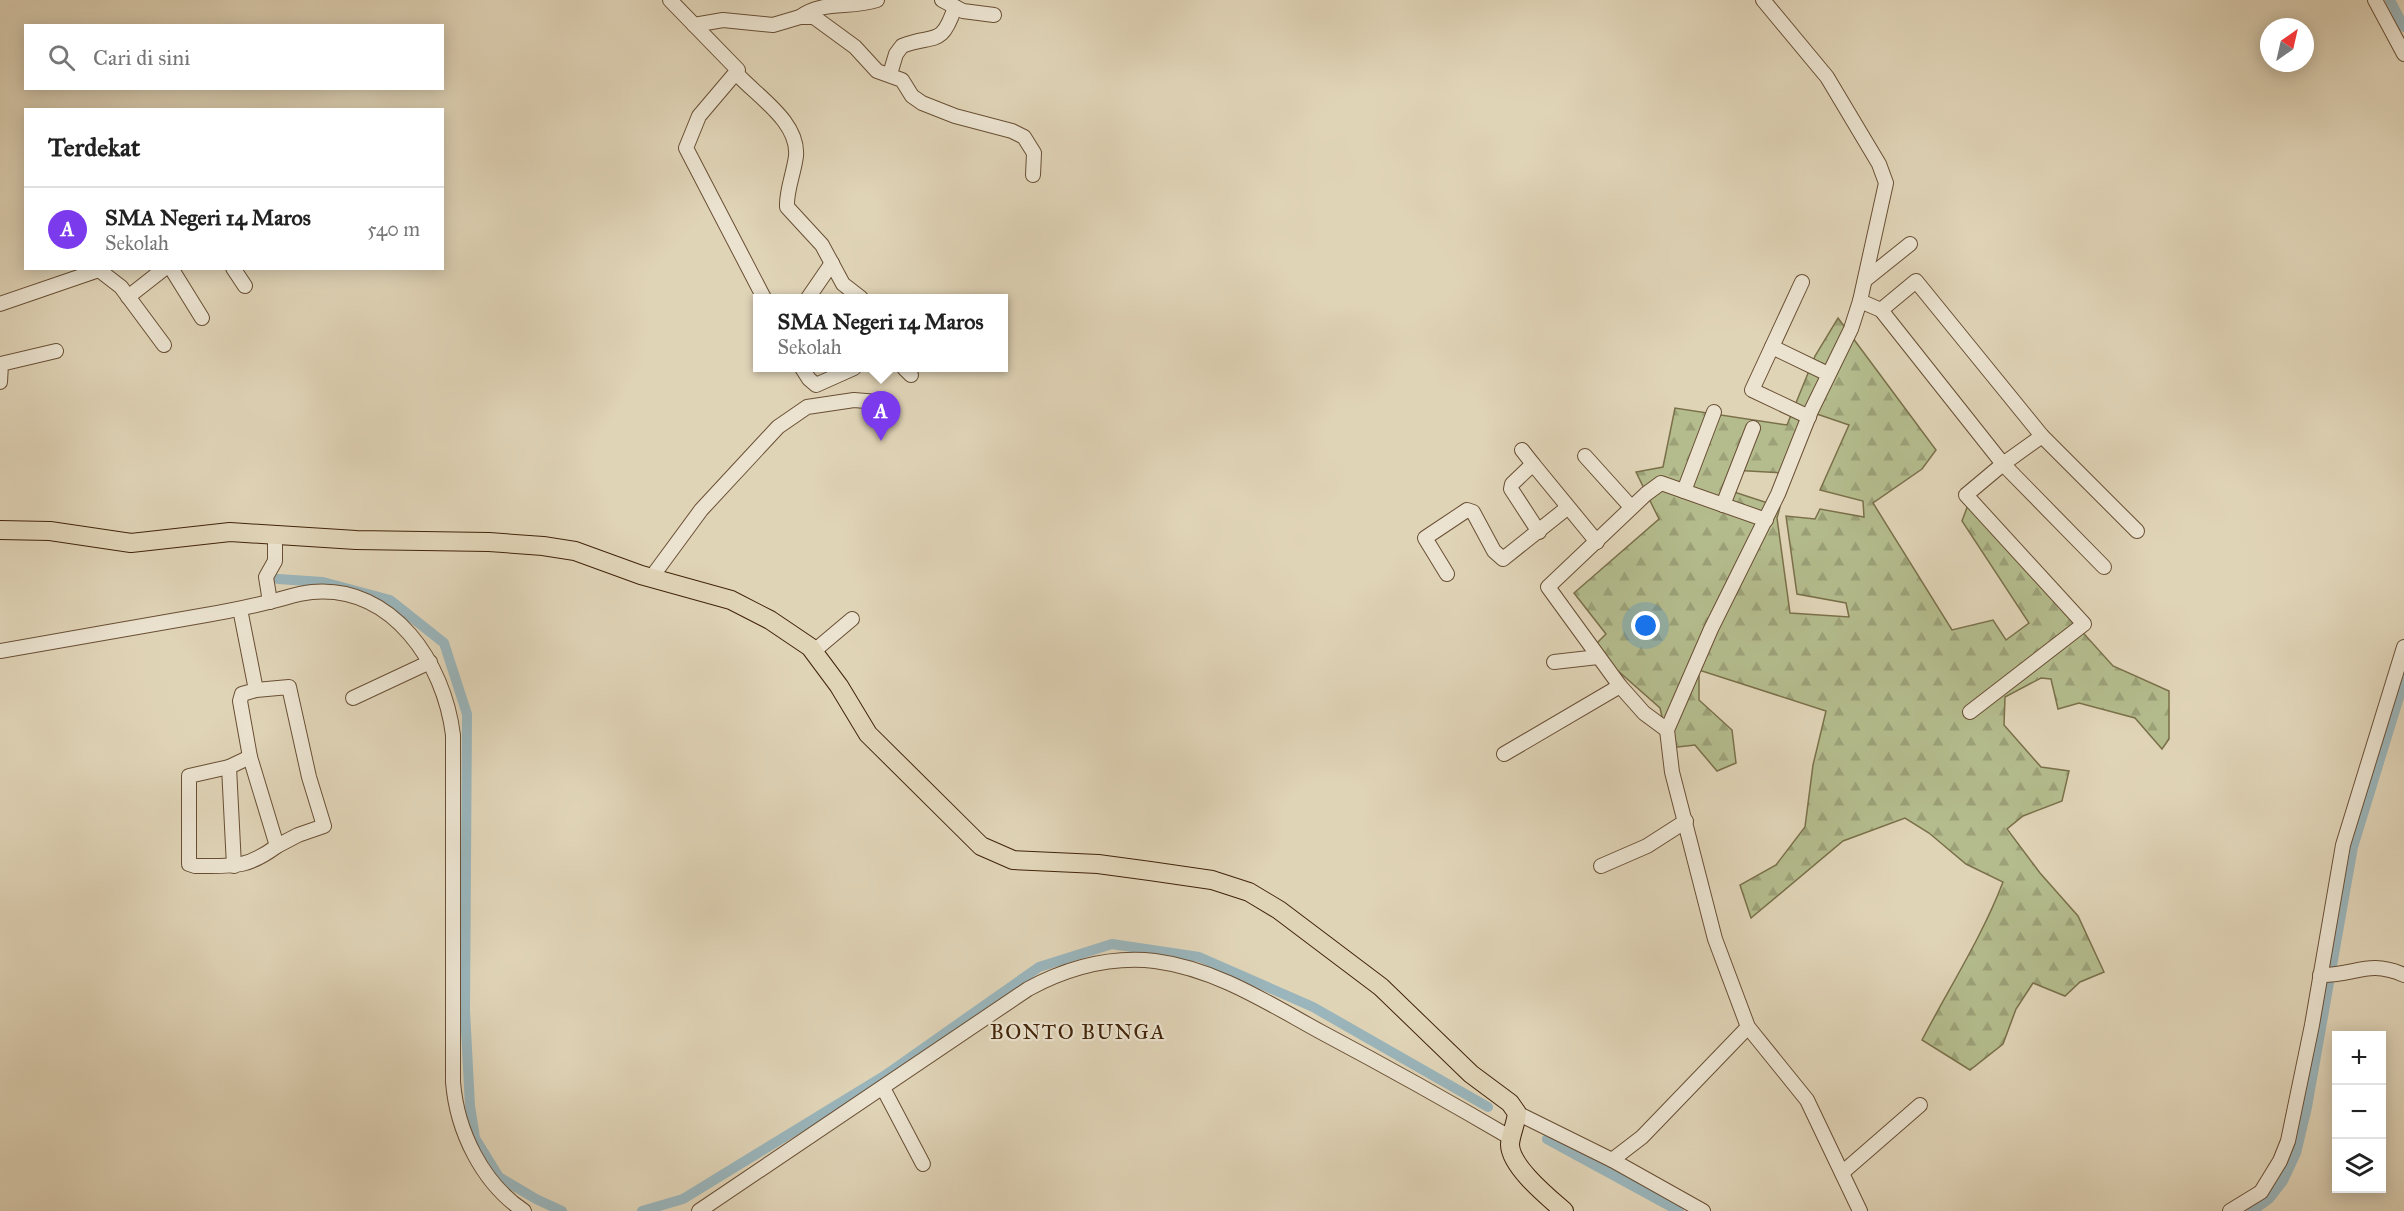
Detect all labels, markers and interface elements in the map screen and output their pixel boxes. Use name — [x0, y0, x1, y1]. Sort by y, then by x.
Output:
north arrow — [2260, 18, 2314, 72]
search box — [24, 24, 444, 90]
icon: search — [45, 41, 78, 74]
text: Cari di sini — [93, 44, 190, 71]
text: Terdekat — [48, 131, 140, 163]
text: SMA Negeri 14 Maros — [105, 204, 311, 231]
text: A — [61, 217, 74, 241]
text: 540 m — [367, 217, 420, 241]
text: Sekolah — [105, 231, 169, 255]
popup — [753, 294, 1008, 372]
text: SMA Negeri 14 Maros — [778, 308, 983, 335]
text: Sekolah — [778, 335, 842, 359]
pin: A — [862, 392, 900, 441]
your location — [1631, 611, 1660, 640]
district label: BONTO BUNGA — [990, 1019, 1166, 1045]
map controls — [2332, 1031, 2386, 1193]
button: + — [2332, 1031, 2386, 1085]
button: − — [2332, 1085, 2386, 1139]
button: layers — [2332, 1139, 2386, 1193]

